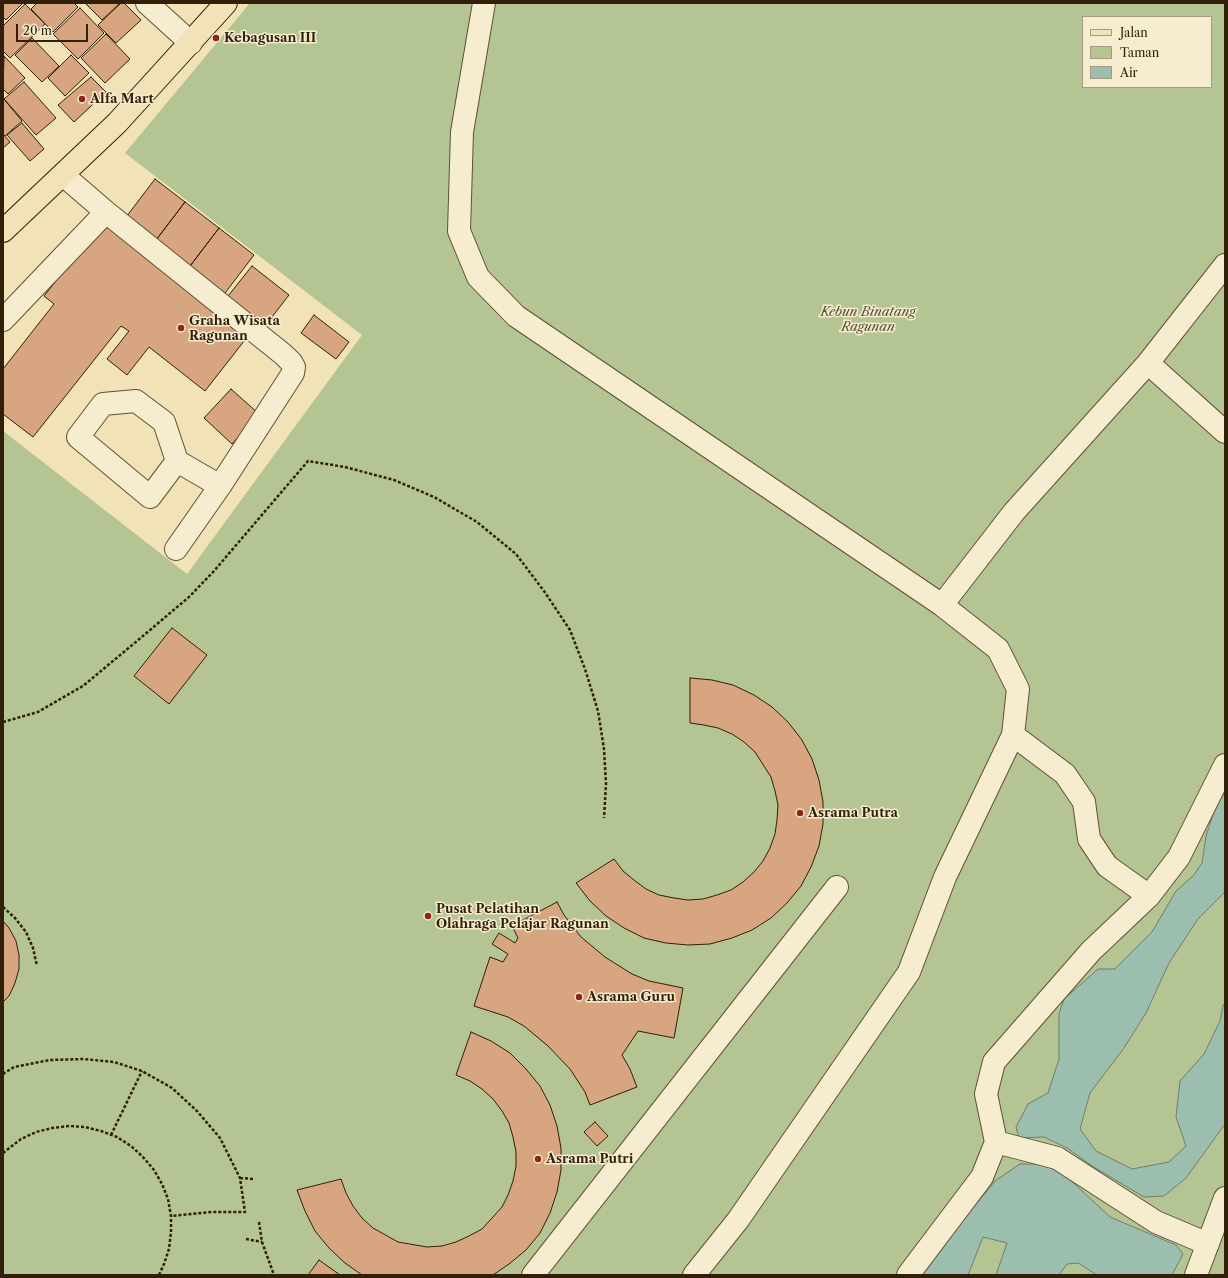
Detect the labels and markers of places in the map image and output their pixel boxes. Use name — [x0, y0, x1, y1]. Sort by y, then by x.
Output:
place label: Kebagusan III — [224, 30, 316, 46]
marker: Kebagusan III — [211, 33, 221, 43]
place label: Alfa Mart — [90, 91, 154, 107]
marker: Alfa Mart — [77, 94, 87, 104]
place label: Graha Wisata Ragunan — [189, 313, 280, 344]
marker: Graha Wisata Ragunan — [176, 323, 186, 333]
place label: Asrama Putra — [808, 805, 898, 821]
marker: Asrama Putra — [795, 808, 805, 818]
place label: Pusat Pelatihan Olahraga Pelajar Ragunan — [436, 901, 609, 932]
marker: Pusat Pelatihan Olahraga Pelajar Ragunan — [423, 911, 433, 921]
place label: Asrama Guru — [587, 989, 675, 1005]
marker: Asrama Guru — [574, 992, 584, 1002]
place label: Asrama Putri — [546, 1151, 633, 1167]
marker: Asrama Putri — [533, 1154, 543, 1164]

